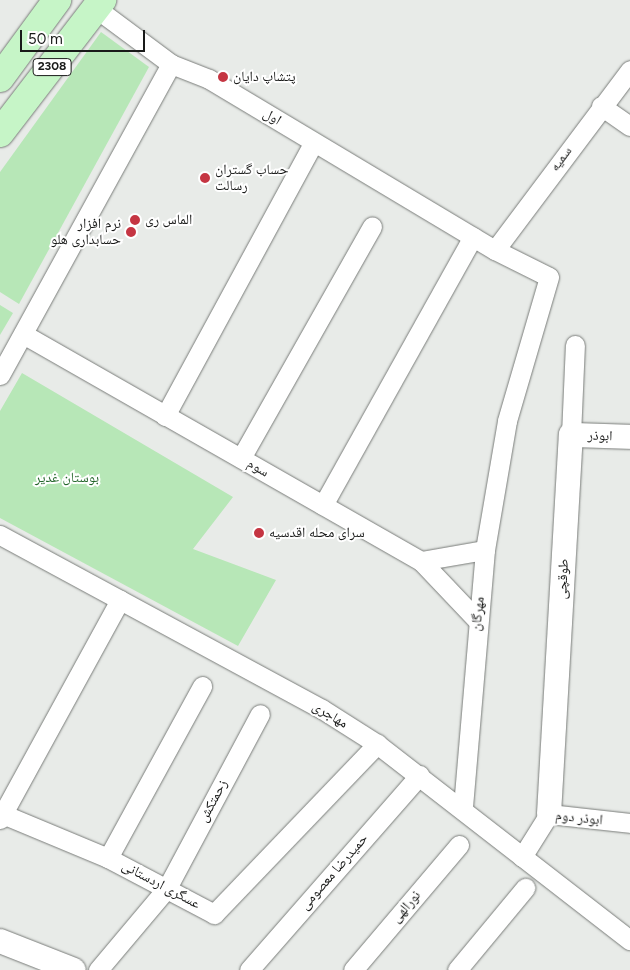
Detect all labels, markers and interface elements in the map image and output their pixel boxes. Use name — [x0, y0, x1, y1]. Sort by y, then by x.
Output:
scale bar — [22, 20, 148, 52]
text: 50 m — [28, 30, 63, 48]
road number: 2308 — [32, 58, 72, 76]
place label: پتشاپ دایان — [233, 69, 296, 85]
marker: پتشاپ دایان — [217, 71, 229, 83]
street label: اول — [260, 105, 284, 129]
street label: سمیه — [546, 143, 576, 175]
place label: حساب گستران رسالت — [215, 162, 288, 194]
marker: حساب گستران رسالت — [199, 172, 211, 184]
place label: الماس ری — [145, 212, 192, 228]
marker: الماس ری — [129, 214, 141, 226]
place label: نرم افزار حسابداری هلو — [51, 216, 121, 248]
marker: نرم افزار حسابداری هلو — [125, 226, 137, 238]
street label: ابوذر — [587, 427, 613, 445]
street label: سوم — [244, 455, 272, 481]
park label: بوستان غدیر — [35, 470, 99, 486]
place label: سرای محله اقدسیه — [269, 525, 365, 541]
marker: سرای محله اقدسیه — [253, 527, 265, 539]
street label: طوقچی — [554, 558, 572, 600]
street label: مهرگان — [468, 596, 488, 632]
street label: مهاجری — [309, 698, 351, 732]
street label: زحمتکش — [195, 777, 231, 825]
street label: ابوذر دوم — [554, 807, 604, 829]
street label: حمیدرضا معصومی — [296, 830, 372, 914]
street label: عسگری اردستانی — [119, 857, 203, 913]
street label: نورالهی — [388, 887, 424, 927]

